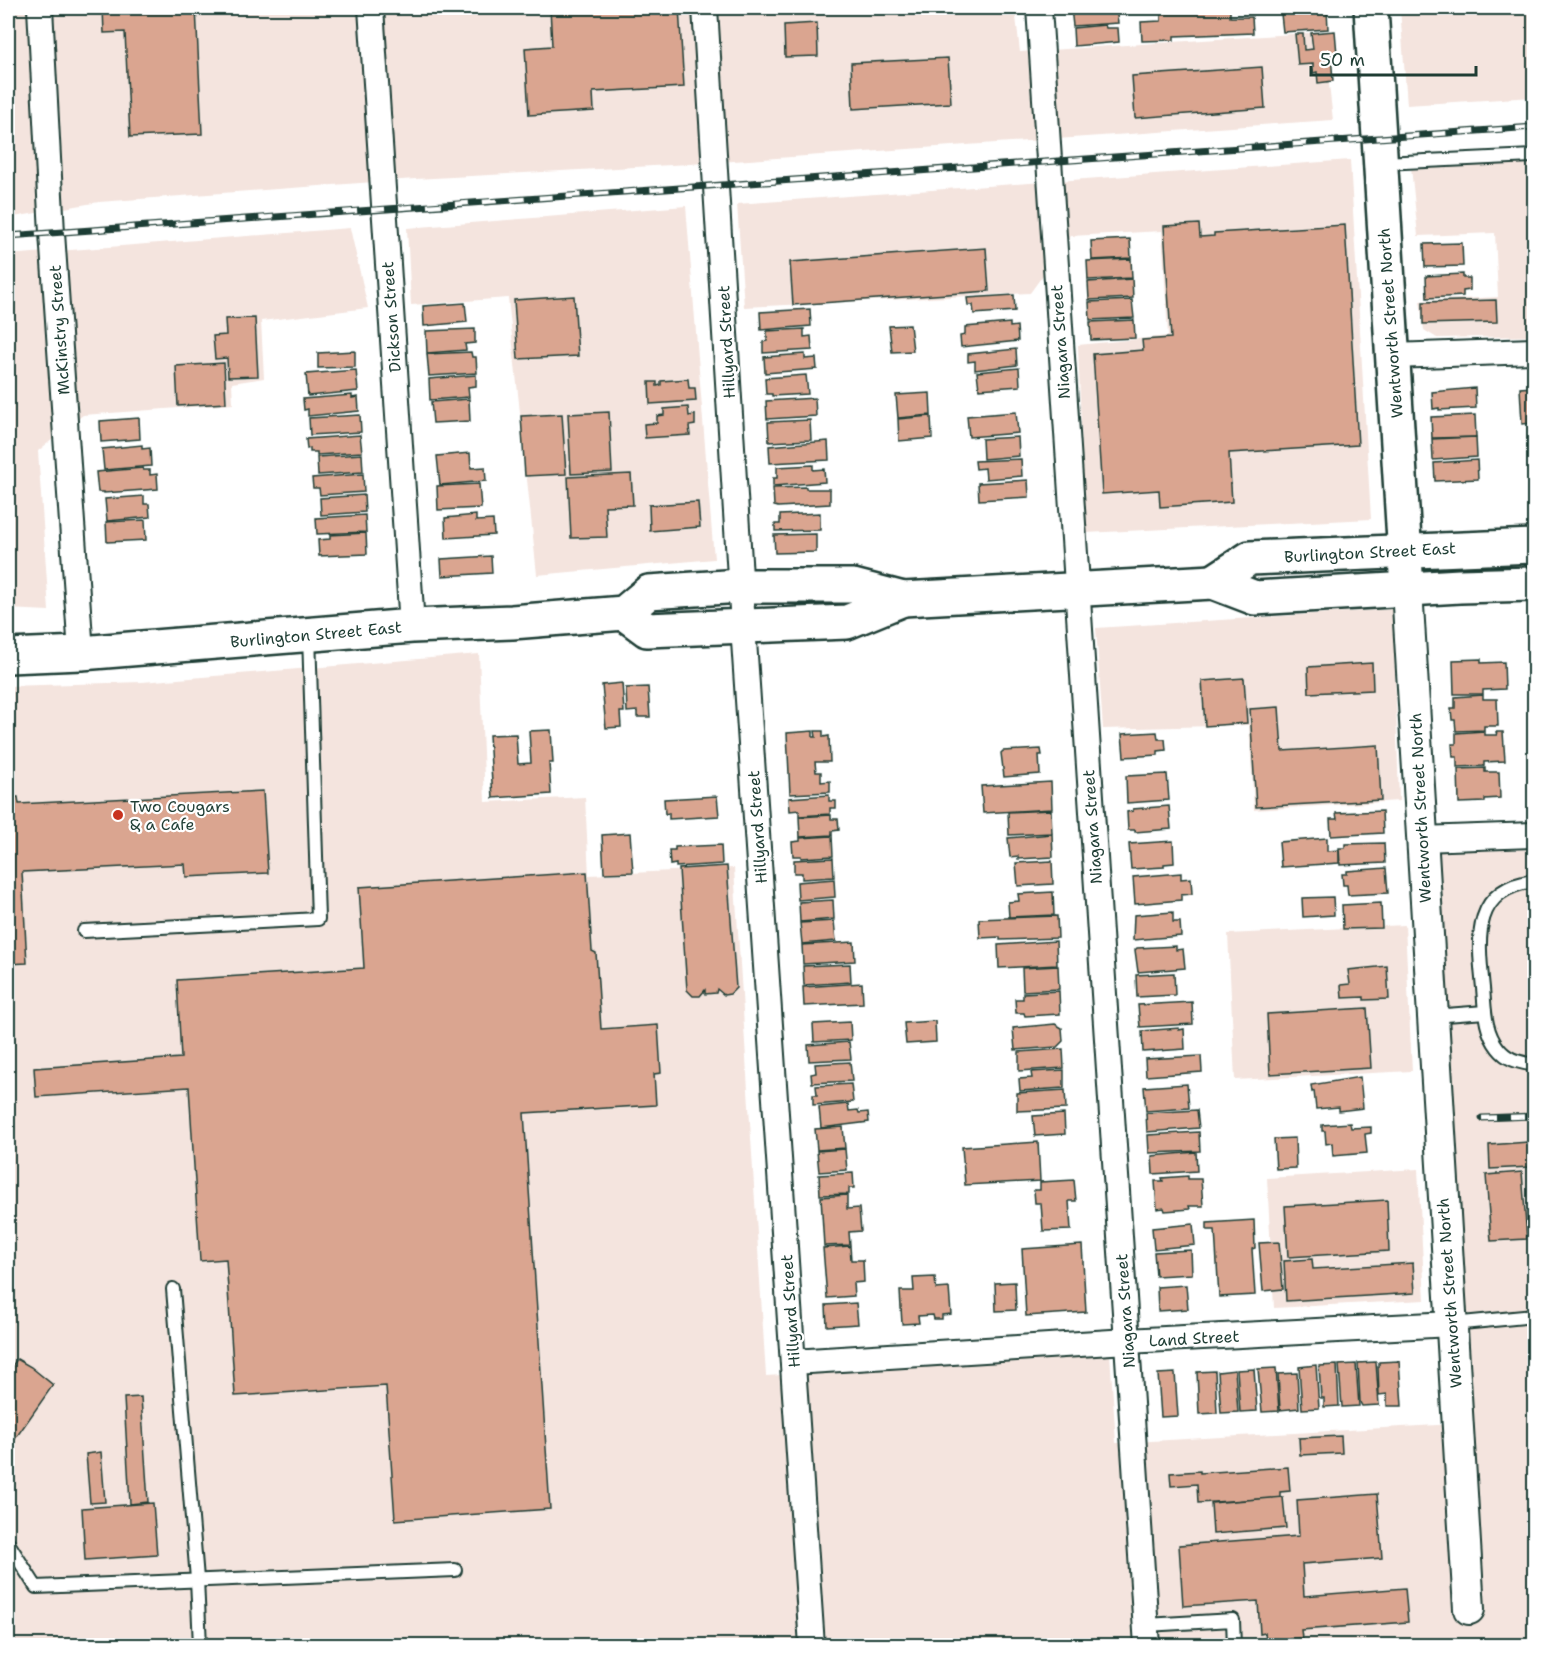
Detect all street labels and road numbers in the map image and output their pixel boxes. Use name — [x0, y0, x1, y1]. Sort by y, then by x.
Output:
street label: Wentworth Street North — [1373, 227, 1408, 419]
street label: Dickson Street — [377, 261, 406, 373]
street label: McKinstry Street — [44, 264, 75, 396]
street label: Niagara Street — [1046, 284, 1075, 400]
street label: Hillyard Street — [713, 285, 740, 399]
street label: Burlington Street East — [1284, 538, 1457, 567]
street label: Burlington Street East — [229, 617, 403, 652]
street label: Wentworth Street North — [1405, 712, 1436, 904]
street label: Niagara Street — [1078, 769, 1107, 885]
street label: Hillyard Street — [743, 770, 772, 884]
street label: Wentworth Street North — [1432, 1197, 1467, 1389]
street label: Niagara Street — [1111, 1253, 1140, 1369]
street label: Hillyard Street — [776, 1254, 805, 1368]
street label: Land Street — [1148, 1326, 1240, 1351]

